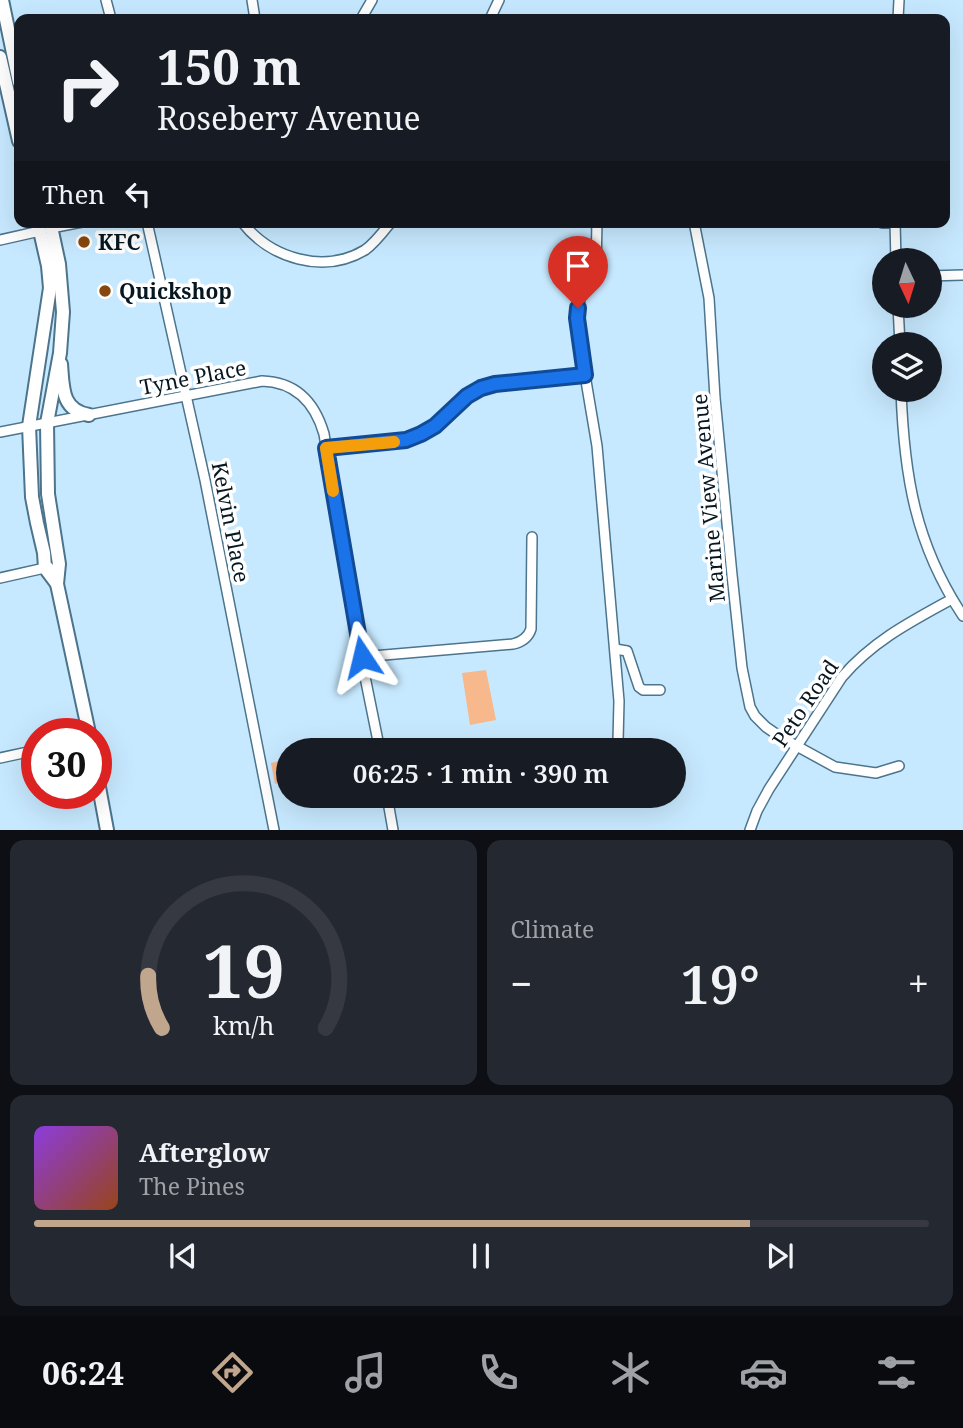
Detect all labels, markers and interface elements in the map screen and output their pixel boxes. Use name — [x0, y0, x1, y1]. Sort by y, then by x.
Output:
text: 150 m — [157, 33, 301, 99]
icon: right — [42, 42, 133, 133]
text: Rosebery Avenue — [157, 96, 421, 139]
icon: left — [119, 175, 157, 213]
text: Then — [42, 176, 105, 212]
place label: KFC — [98, 228, 141, 256]
marker: KFC — [76, 234, 92, 250]
pin — [548, 236, 608, 308]
icon: arrive — [559, 247, 597, 285]
north arrow — [872, 248, 942, 318]
map controls — [872, 248, 942, 402]
place label: Quickshop — [119, 277, 232, 305]
marker: Quickshop — [97, 283, 113, 299]
button: layers — [872, 332, 942, 402]
street label: Tyne Place — [138, 353, 248, 401]
street label: Marine View Avenue — [685, 393, 731, 603]
street label: Kelvin Place — [206, 459, 256, 585]
position arrow — [325, 620, 399, 694]
street label: Peto Road — [766, 654, 844, 752]
speed limit sign: 30 — [21, 718, 112, 809]
text: 06:25 · 1 min · 390 m — [353, 755, 609, 791]
text: Climate — [511, 913, 594, 945]
text: 19 — [202, 921, 284, 1020]
text: 19° — [680, 948, 760, 1019]
text: − — [511, 957, 533, 1009]
text: + — [908, 957, 929, 1009]
text: km/h — [213, 1008, 274, 1042]
text: Afterglow — [139, 1134, 270, 1170]
text: The Pines — [139, 1170, 245, 1202]
icon: previous — [164, 1237, 202, 1275]
icon: pause — [462, 1237, 500, 1275]
icon: next — [761, 1237, 799, 1275]
icon: directions — [208, 1348, 257, 1397]
icon: music — [341, 1348, 390, 1397]
icon: phone — [474, 1348, 523, 1397]
icon: climate — [606, 1348, 655, 1397]
icon: car — [739, 1348, 788, 1397]
icon: filters — [872, 1348, 921, 1397]
text: 06:24 — [42, 1351, 124, 1394]

